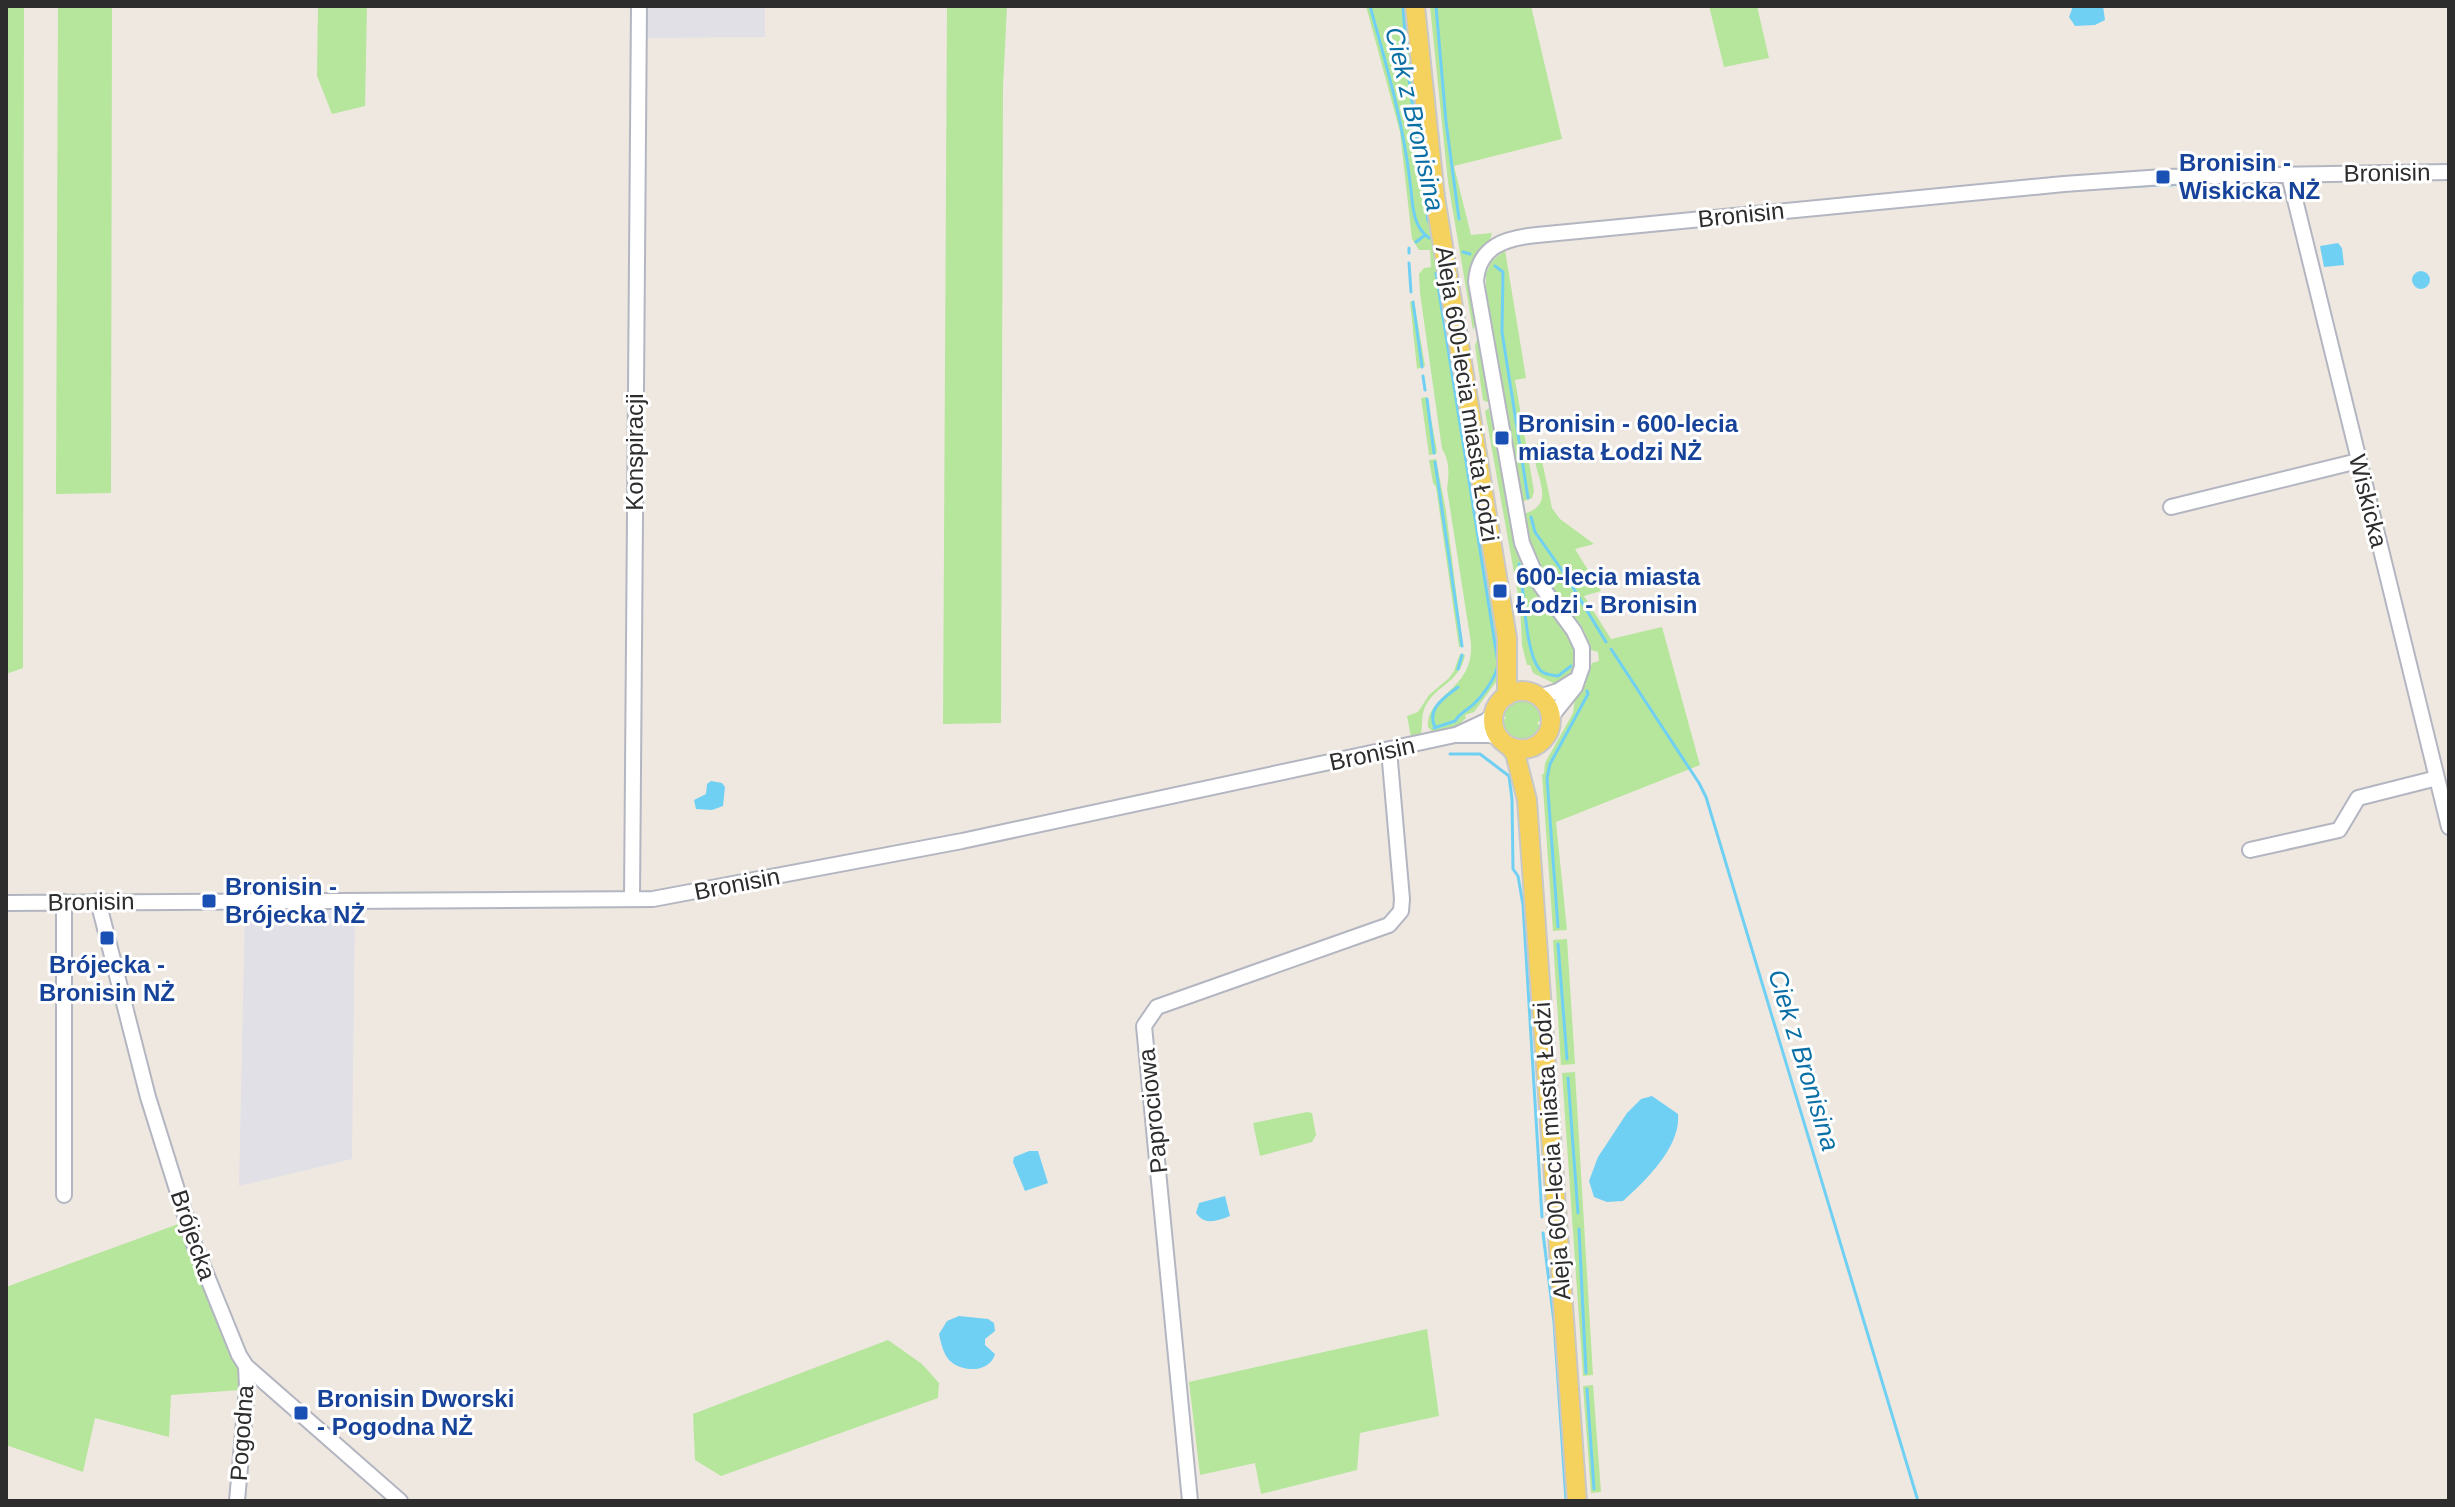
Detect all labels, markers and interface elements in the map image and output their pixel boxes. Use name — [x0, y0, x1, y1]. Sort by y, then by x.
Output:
water label: Ciek z Bronisina — [1379, 24, 1451, 214]
place label: Bronisin - Wiskicka NŻ — [2179, 149, 2320, 204]
street label: Bronisin — [2343, 158, 2431, 187]
marker: Bronisin - Wiskicka NŻ — [2154, 168, 2172, 186]
street label: Bronisin — [1696, 197, 1785, 232]
street label: Aleja 600-lecia miasta Łodzi — [1431, 244, 1504, 544]
street label: Konspiracji — [621, 393, 648, 511]
place label: Bronisin - 600-lecia miasta Łodzi NŻ — [1518, 410, 1739, 465]
marker: Bronisin - 600-lecia miasta Łodzi NŻ — [1493, 429, 1511, 447]
street label: Wiskicka — [2344, 452, 2393, 551]
place label: 600-lecia miasta Łodzi - Bronisin — [1516, 563, 1701, 618]
marker: 600-lecia miasta Łodzi - Bronisin — [1491, 582, 1509, 600]
street label: Bronisin — [1327, 731, 1417, 776]
street label: Bronisin — [692, 862, 782, 905]
place label: Bronisin - Brójecka NŻ — [225, 873, 365, 928]
street label: Bronisin — [47, 887, 135, 916]
marker: Bronisin - Brójecka NŻ — [200, 892, 218, 910]
marker: Brójecka - Bronisin NŻ — [98, 929, 116, 947]
place label: Brójecka - Bronisin NŻ — [39, 951, 175, 1006]
water label: Ciek z Bronisina — [1762, 966, 1846, 1154]
street label: Aleja 600-lecia miasta Łodzi — [1528, 1001, 1575, 1301]
street label: Paprociowa — [1132, 1047, 1172, 1175]
street label: Brójecka — [166, 1186, 222, 1284]
street label: Pogodna — [225, 1383, 258, 1482]
place label: Bronisin Dworski - Pogodna NŻ — [317, 1385, 514, 1440]
marker: Bronisin Dworski - Pogodna NŻ — [292, 1404, 310, 1422]

